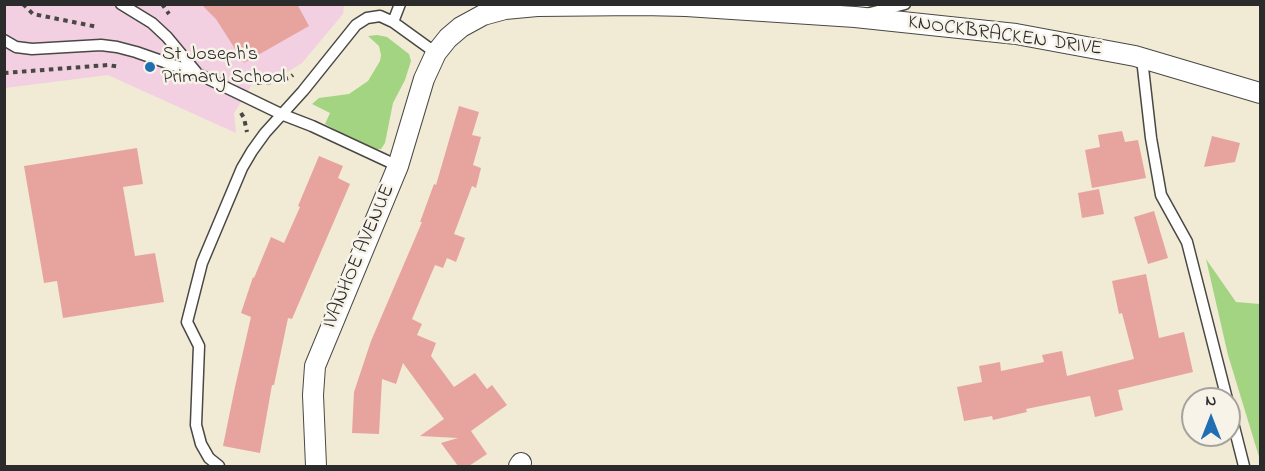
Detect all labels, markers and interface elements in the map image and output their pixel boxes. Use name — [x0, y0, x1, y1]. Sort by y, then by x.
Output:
street label: KNOCKBRACKEN DRIVE — [906, 11, 1104, 63]
place label: St Joseph's Primary School — [162, 44, 286, 91]
marker: St Joseph's Primary School — [143, 60, 157, 74]
street label: IVANHOE AVENUE — [319, 181, 401, 333]
north arrow — [1181, 387, 1241, 447]
text: N — [1206, 389, 1216, 413]

